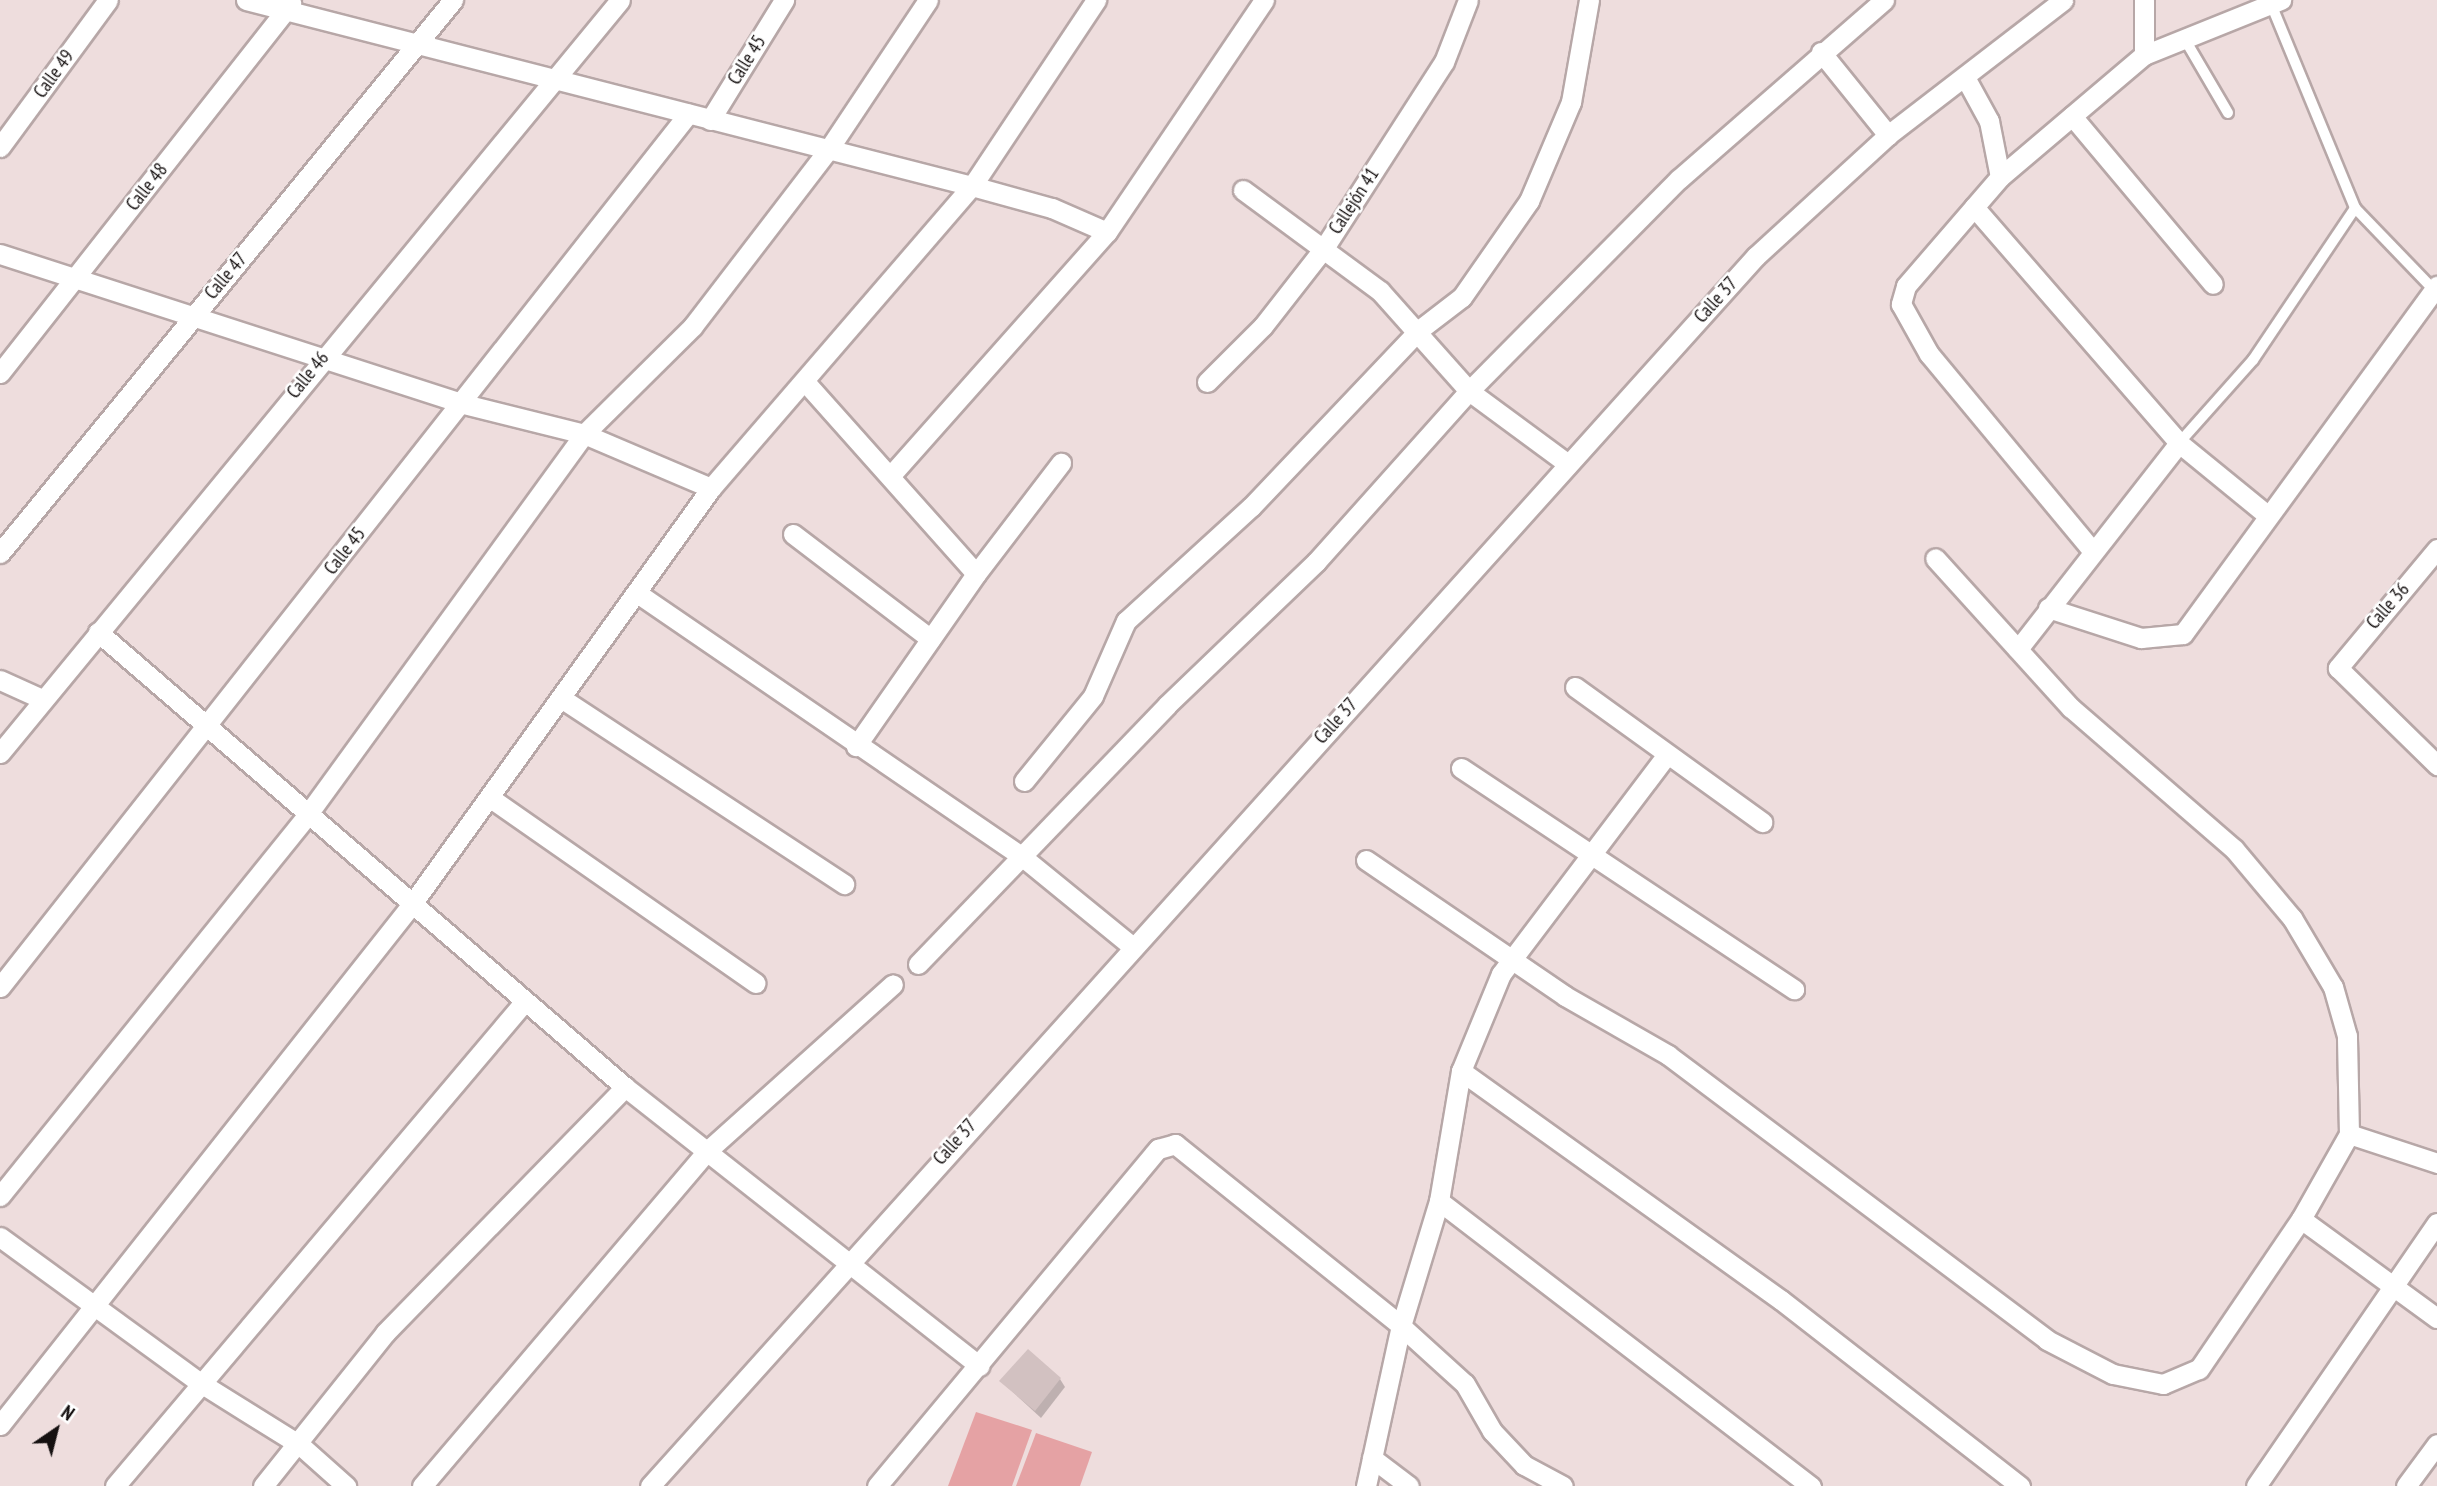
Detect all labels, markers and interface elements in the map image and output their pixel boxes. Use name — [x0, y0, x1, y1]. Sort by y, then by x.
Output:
street label: Calle 45 — [723, 31, 771, 89]
street label: Calle 49 — [29, 46, 79, 102]
street label: Calle 48 — [121, 159, 173, 215]
street label: Callejón 41 — [1324, 164, 1384, 238]
street label: Calle 47 — [200, 248, 252, 304]
street label: Calle 37 — [1690, 272, 1742, 328]
street label: Calle 46 — [282, 347, 334, 403]
street label: Calle 45 — [319, 523, 371, 579]
street label: Calle 36 — [2362, 578, 2414, 634]
street label: Calle 37 — [1310, 693, 1362, 749]
street label: Calle 37 — [929, 1114, 981, 1170]
north arrow — [21, 1395, 91, 1465]
text: N — [57, 1400, 79, 1426]

